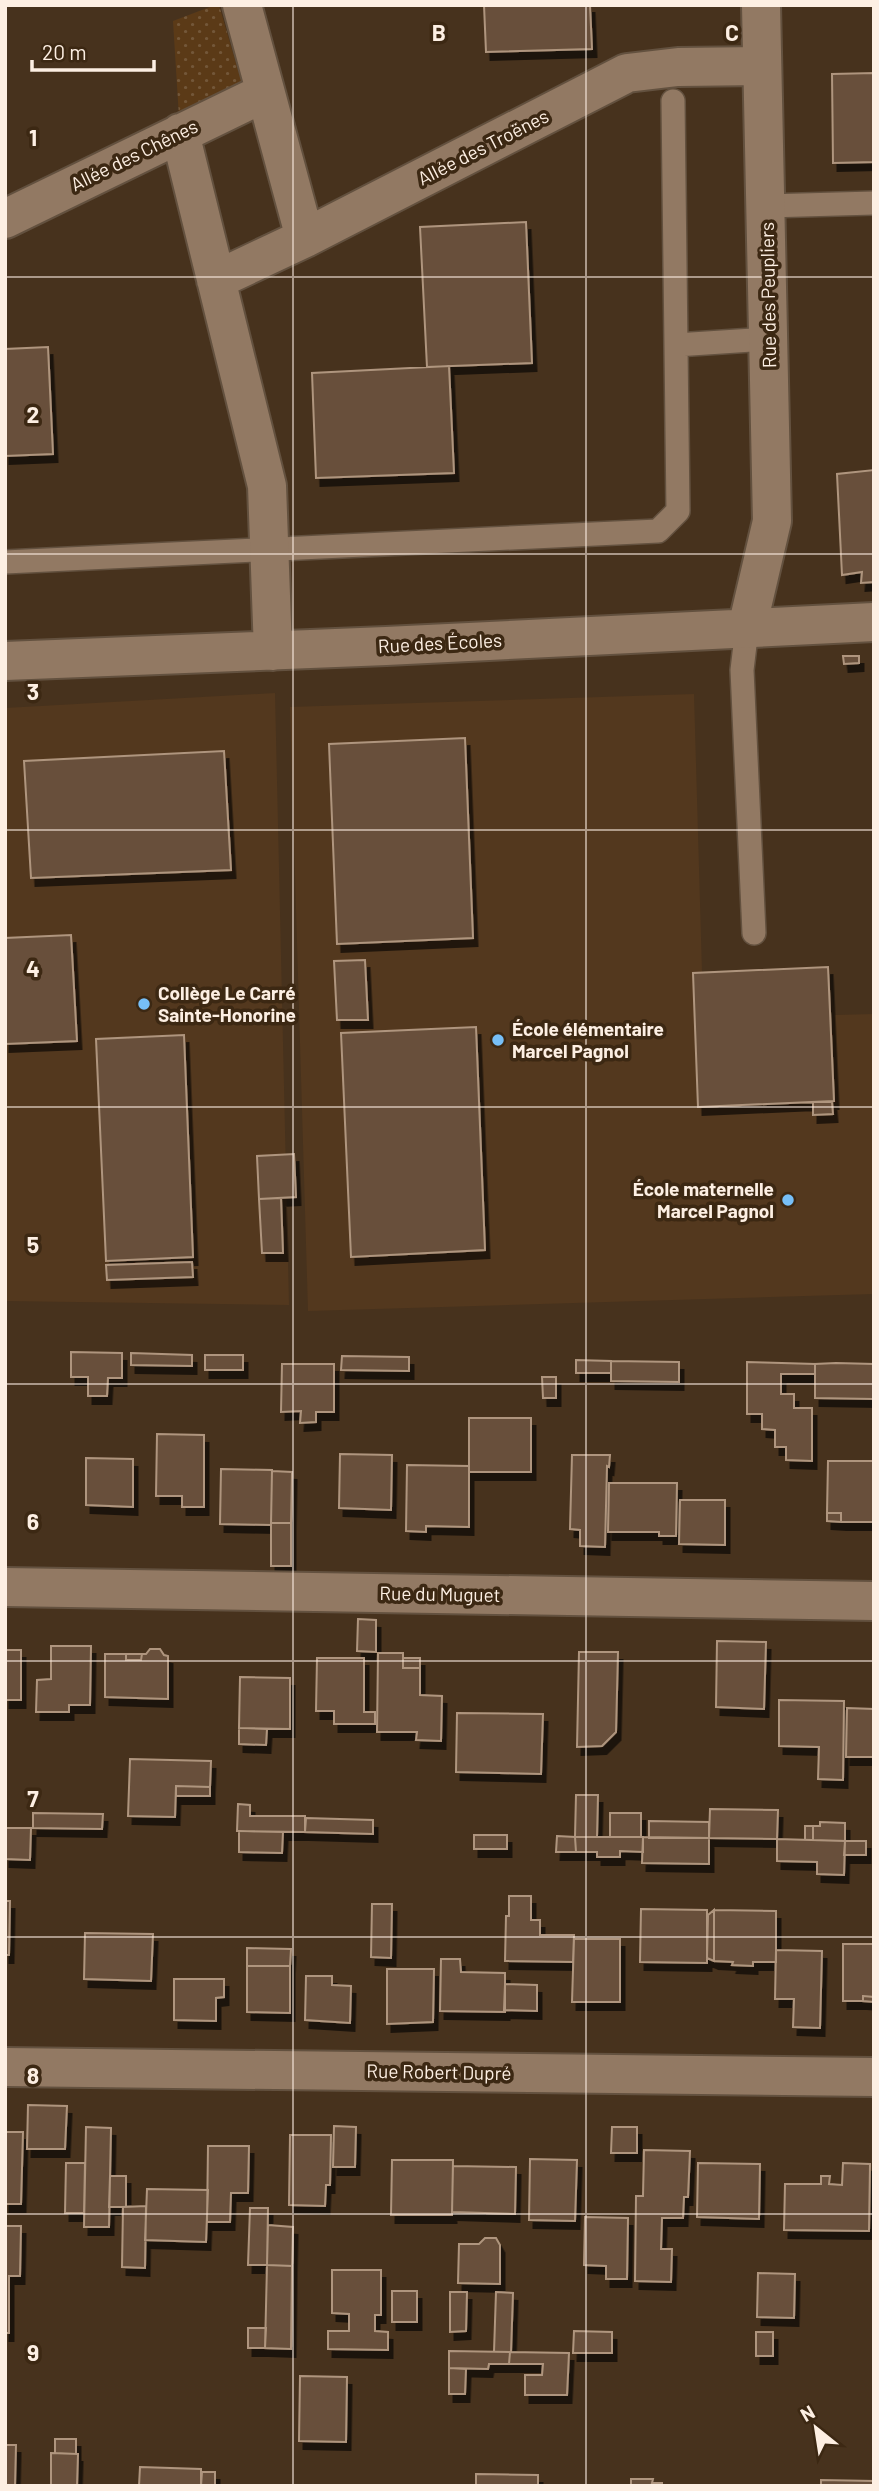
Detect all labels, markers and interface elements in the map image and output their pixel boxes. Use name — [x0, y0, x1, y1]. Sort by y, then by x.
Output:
text: B — [432, 18, 446, 46]
text: C — [725, 18, 739, 46]
scale bar — [32, 28, 154, 72]
text: 20 m — [42, 39, 87, 64]
street label: Allée des Troënes — [413, 104, 552, 189]
street label: Allée des Chênes — [66, 114, 201, 195]
text: 1 — [29, 123, 37, 151]
street label: Rue des Peupliers — [755, 222, 780, 368]
text: 2 — [27, 400, 39, 428]
street label: Rue des Écoles — [377, 628, 503, 657]
text: 3 — [27, 677, 39, 705]
text: 4 — [26, 954, 40, 982]
place label: Collège Le Carré Sainte-Honorine — [158, 981, 296, 1026]
marker: Collège Le Carré Sainte-Honorine — [136, 996, 152, 1012]
place label: École élémentaire Marcel Pagnol — [512, 1017, 664, 1062]
marker: École élémentaire Marcel Pagnol — [490, 1032, 506, 1048]
place label: École maternelle Marcel Pagnol — [633, 1177, 774, 1222]
marker: École maternelle Marcel Pagnol — [780, 1192, 796, 1208]
text: 5 — [27, 1230, 39, 1258]
text: 6 — [27, 1507, 39, 1535]
street label: Rue du Muguet — [379, 1581, 501, 1606]
text: 7 — [27, 1784, 39, 1812]
street label: Rue Robert Dupré — [366, 2059, 512, 2084]
text: 8 — [27, 2061, 39, 2089]
text: 9 — [27, 2338, 39, 2366]
north arrow — [781, 2393, 851, 2463]
text: N — [796, 2400, 818, 2426]

